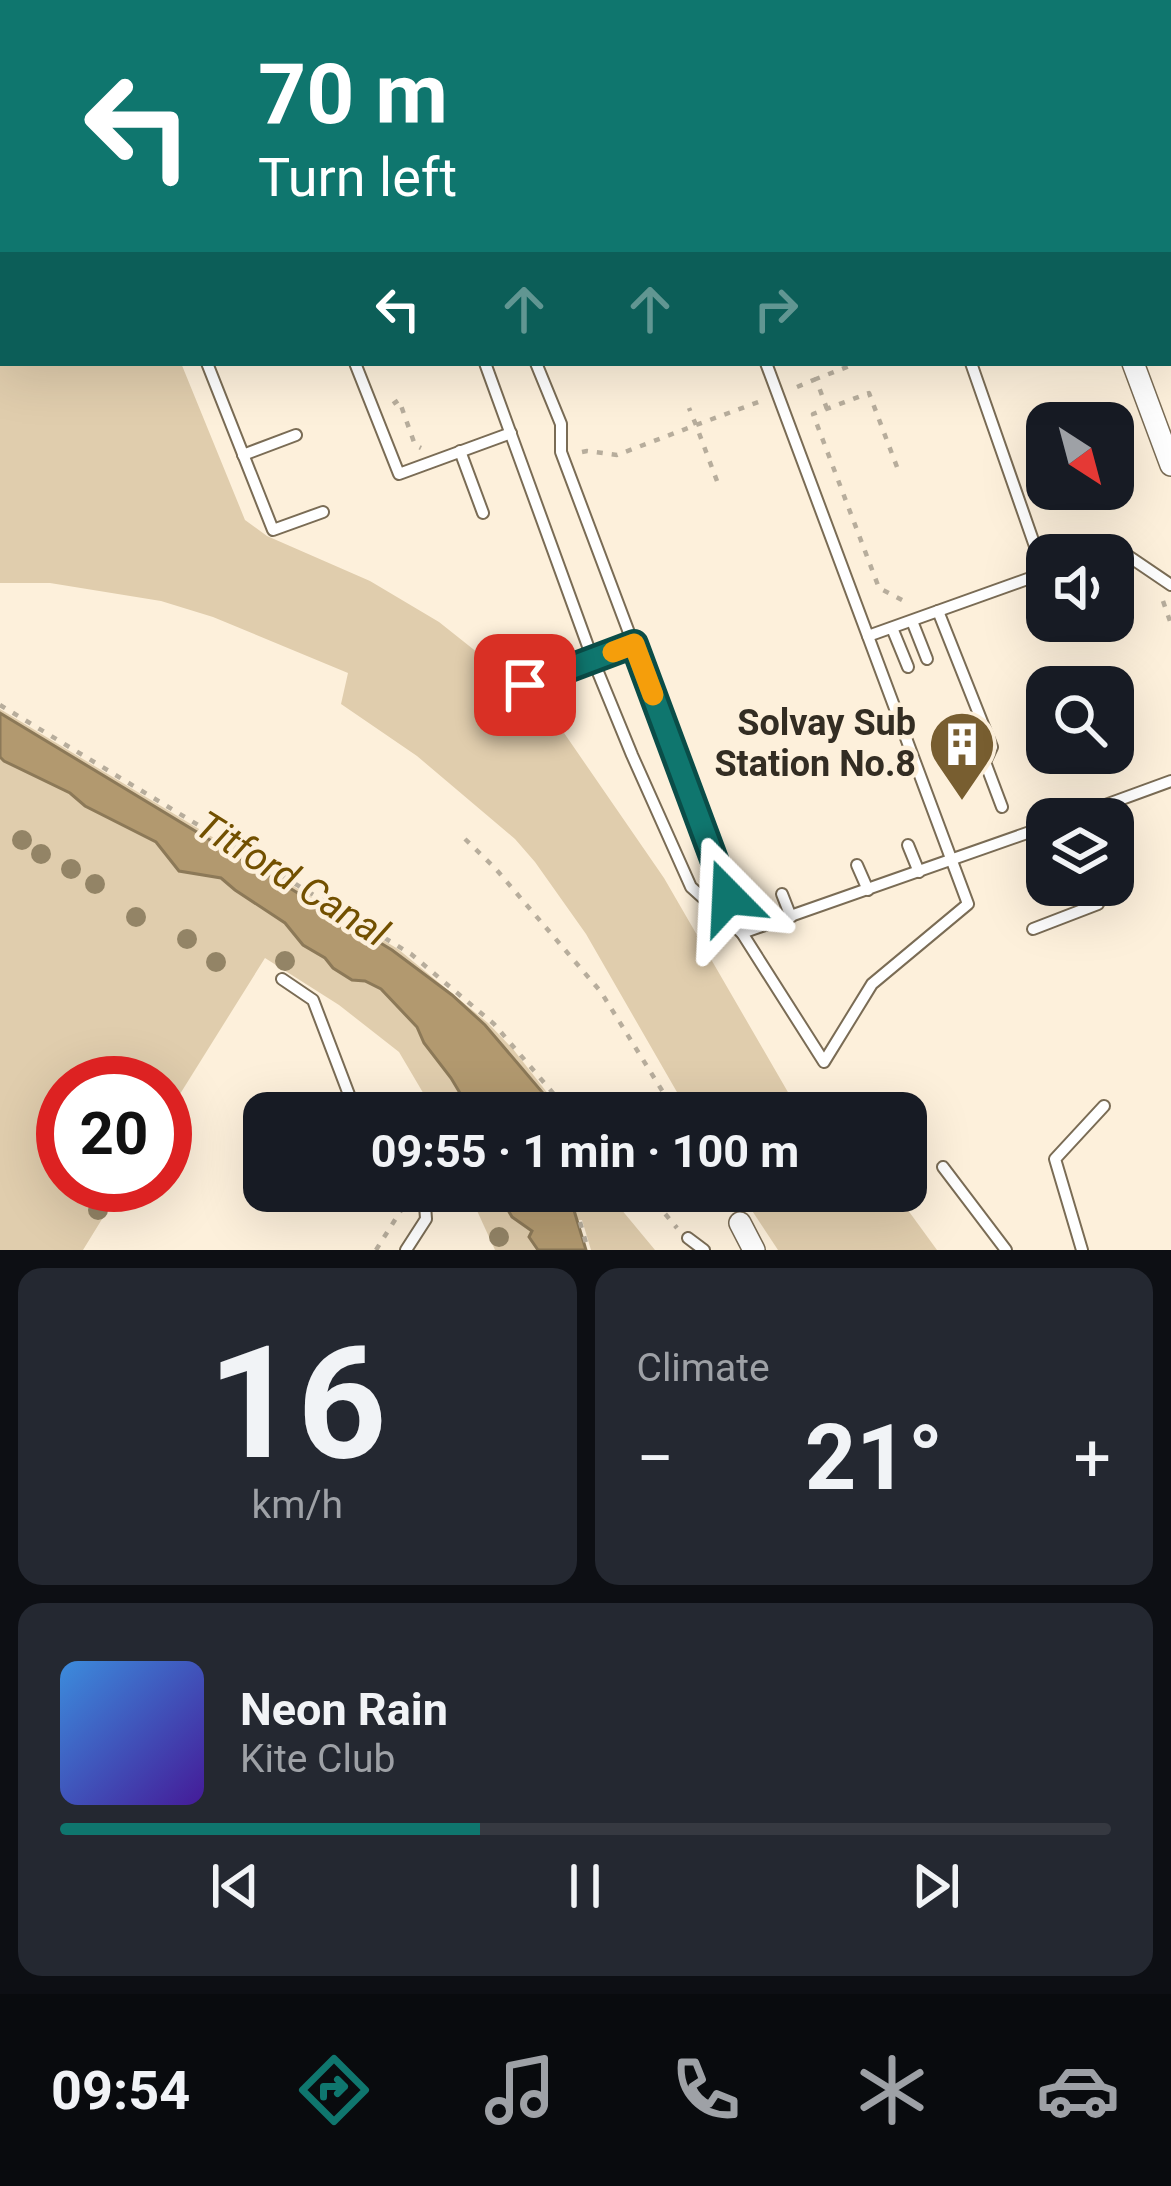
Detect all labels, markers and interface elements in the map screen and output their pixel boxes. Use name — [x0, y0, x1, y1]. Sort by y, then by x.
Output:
text: 70 m — [258, 45, 448, 144]
icon: left — [60, 48, 216, 204]
text: Turn left — [258, 146, 457, 209]
icon: left — [365, 276, 431, 342]
icon: ahead — [491, 276, 557, 342]
icon: ahead — [617, 276, 683, 342]
icon: right — [743, 276, 809, 342]
north arrow — [1026, 402, 1134, 510]
map controls — [1026, 402, 1134, 906]
button: sound — [1026, 534, 1134, 642]
pin — [474, 634, 576, 736]
icon: arrive — [492, 652, 558, 718]
button: search — [1026, 666, 1134, 774]
place label: Solvay Sub Station No.8 — [714, 702, 916, 785]
building icon: Solvay Sub Station No.8 — [927, 709, 997, 803]
button: layers — [1026, 798, 1134, 906]
water label: Titford Canal — [187, 802, 397, 957]
position arrow — [665, 834, 791, 960]
speed limit sign: 20 — [36, 1056, 192, 1212]
text: 09:55 · 1 min · 100 m — [371, 1125, 799, 1178]
text: 16 — [208, 1312, 387, 1495]
text: Climate — [637, 1345, 770, 1391]
text: 21° — [805, 1406, 943, 1511]
text: − — [637, 1420, 674, 1497]
text: + — [1074, 1420, 1111, 1497]
text: km/h — [251, 1482, 343, 1528]
text: Neon Rain — [240, 1683, 448, 1736]
text: Kite Club — [240, 1736, 395, 1782]
icon: previous — [202, 1853, 268, 1919]
icon: pause — [552, 1853, 618, 1919]
icon: next — [903, 1853, 969, 1919]
icon: directions — [292, 2048, 376, 2132]
icon: music — [478, 2048, 562, 2132]
icon: phone — [664, 2048, 748, 2132]
icon: climate — [850, 2048, 934, 2132]
icon: car — [1036, 2048, 1120, 2132]
text: 09:54 — [51, 2059, 190, 2122]

